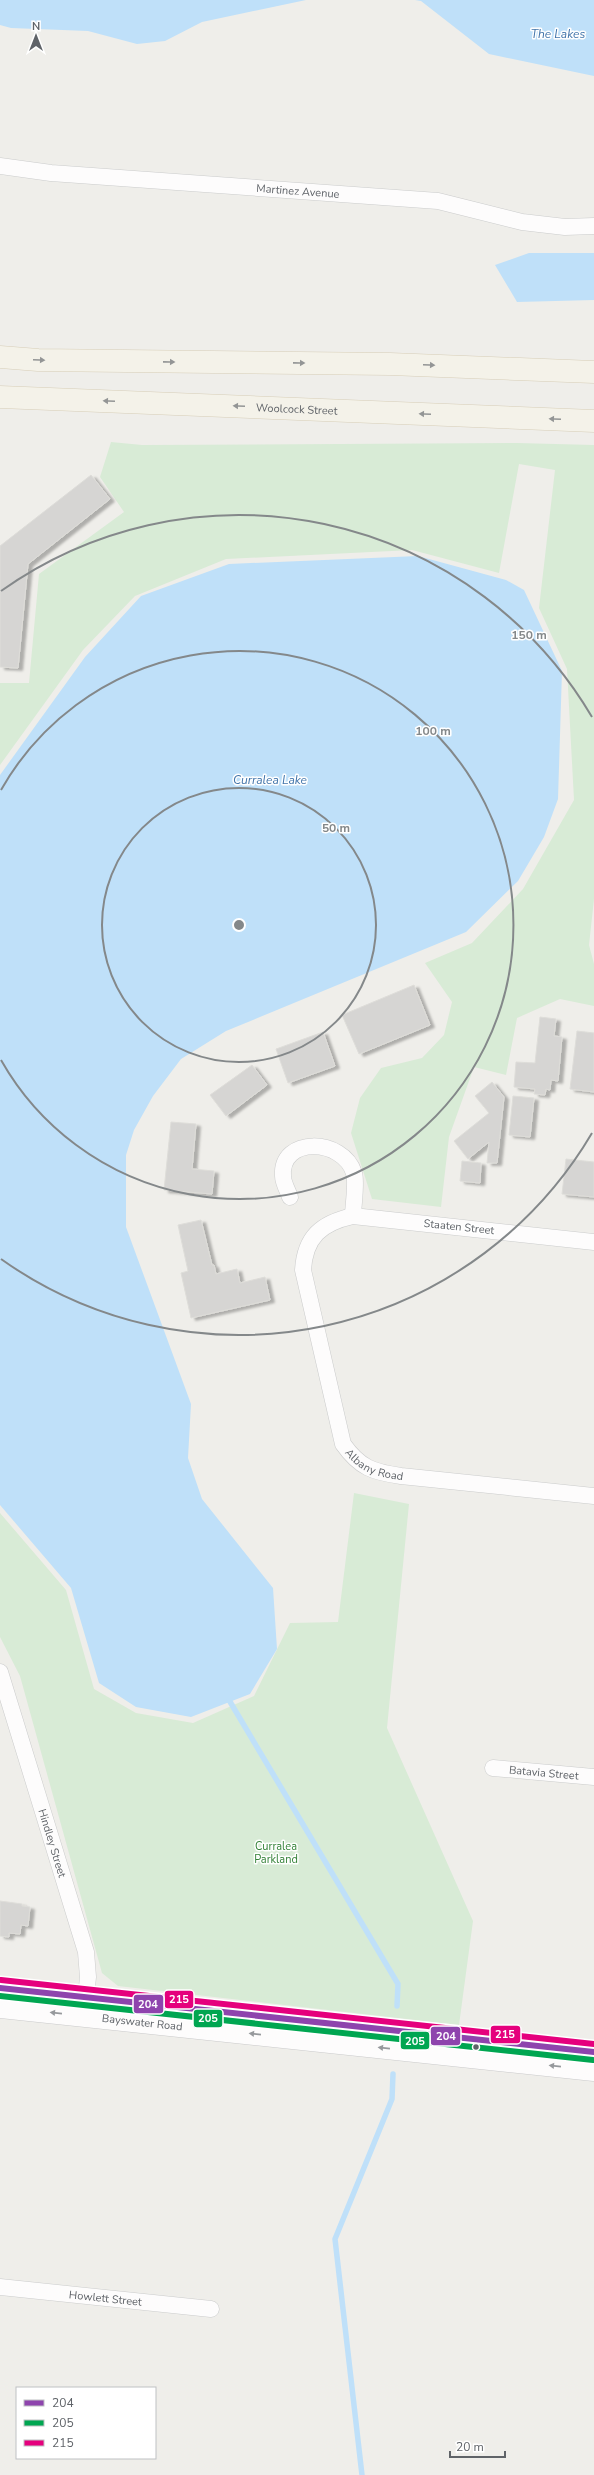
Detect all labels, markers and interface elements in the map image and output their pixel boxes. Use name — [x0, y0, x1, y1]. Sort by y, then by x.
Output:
north arrow — [16, 16, 56, 56]
text: N — [32, 19, 40, 34]
water label: The Lakes — [531, 26, 585, 42]
street label: Martinez Avenue — [256, 180, 340, 201]
one-way arrow — [33, 357, 46, 363]
one-way arrow — [163, 358, 175, 365]
one-way arrow — [293, 360, 306, 366]
one-way arrow — [423, 362, 435, 369]
one-way arrow — [102, 398, 115, 404]
street label: Woolcock Street — [256, 400, 338, 418]
one-way arrow — [233, 403, 245, 410]
one-way arrow — [418, 411, 431, 417]
one-way arrow — [549, 416, 561, 423]
text: 150 m — [511, 627, 547, 643]
text: 100 m — [415, 723, 451, 739]
water label: Curralea Lake — [233, 772, 308, 788]
text: 50 m — [322, 820, 350, 836]
centre of rings — [232, 918, 246, 932]
street label: Staaten Street — [423, 1216, 495, 1238]
street label: Albany Road — [342, 1445, 404, 1484]
street label: Batavia Street — [508, 1762, 579, 1783]
street label: Hindley Street — [35, 1807, 70, 1879]
park label: Curralea Parkland — [254, 1839, 298, 1867]
line badge: 215 — [164, 1990, 194, 2009]
text: 215 — [169, 1992, 189, 2007]
line badge: 204 — [133, 1994, 164, 2014]
text: 204 — [138, 1997, 158, 2012]
line badge: 205 — [193, 2009, 223, 2028]
one-way arrow — [50, 2010, 62, 2017]
street label: Bayswater Road — [101, 2010, 183, 2034]
text: 205 — [198, 2011, 218, 2026]
line badge: 215 — [490, 2025, 521, 2044]
line badge: 204 — [430, 2026, 461, 2046]
text: 215 — [495, 2027, 515, 2042]
text: 204 — [436, 2029, 456, 2044]
one-way arrow — [249, 2031, 261, 2037]
line badge: 205 — [400, 2031, 430, 2050]
text: 205 — [405, 2034, 425, 2049]
unlabelled marker — [471, 2042, 481, 2052]
one-way arrow — [378, 2044, 390, 2051]
one-way arrow — [549, 2062, 561, 2069]
street label: Howlett Street — [68, 2287, 143, 2309]
legend — [16, 2387, 156, 2459]
text: 204 — [52, 2395, 74, 2411]
text: 205 — [52, 2415, 74, 2431]
scale bar — [450, 2433, 505, 2459]
text: 215 — [52, 2435, 74, 2451]
text: 20 m — [456, 2439, 484, 2455]

